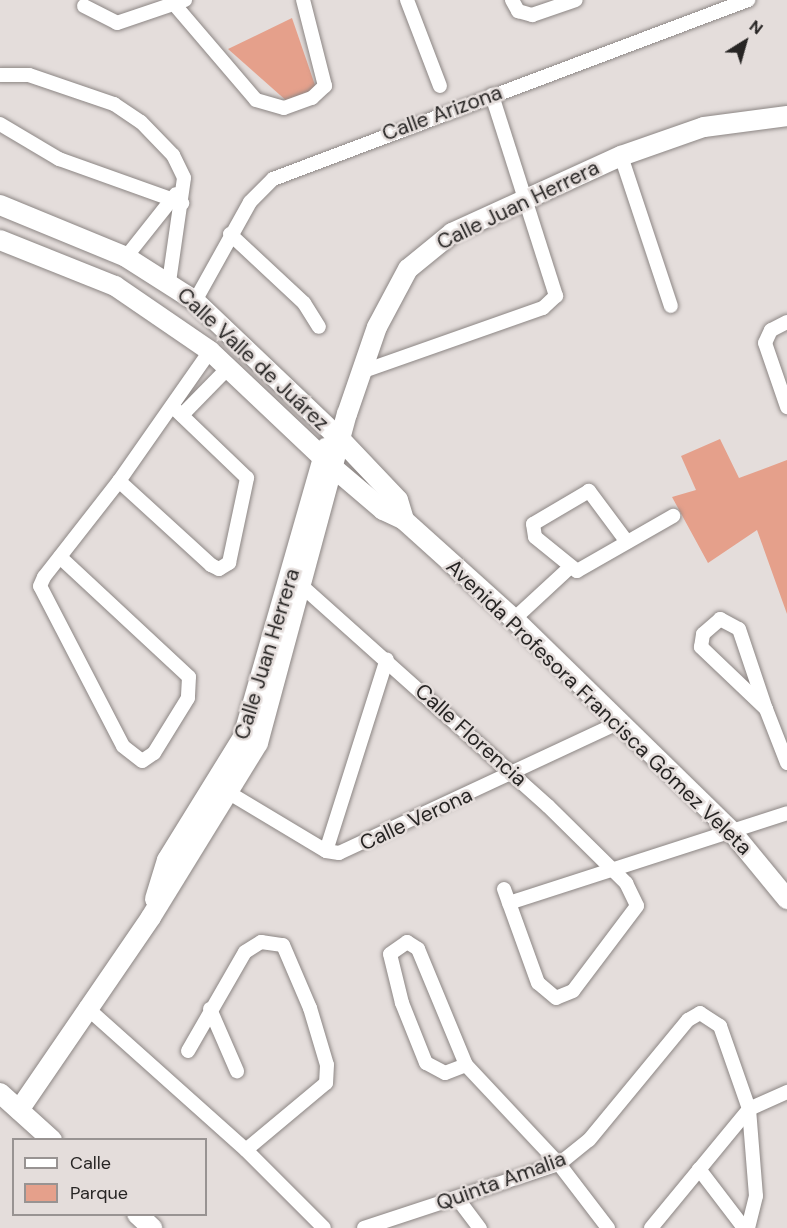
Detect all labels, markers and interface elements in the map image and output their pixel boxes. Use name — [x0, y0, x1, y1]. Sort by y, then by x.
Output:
north arrow — [715, 12, 775, 72]
text: N — [745, 15, 767, 39]
street label: Calle Arizona — [379, 80, 505, 146]
street label: Calle Juan Herrera — [433, 155, 603, 255]
street label: Calle Valle de Juárez — [172, 282, 334, 436]
street label: Avenida Profesora Francisca Gómez Veleta — [441, 554, 757, 860]
street label: Calle Juan Herrera — [229, 565, 305, 743]
street label: Calle Florencia — [410, 678, 532, 792]
street label: Calle Verona — [356, 782, 476, 856]
legend — [12, 1138, 207, 1216]
street label: Quinta Amalia — [433, 1146, 569, 1216]
text: Calle — [70, 1151, 111, 1175]
text: Parque — [70, 1181, 128, 1205]

